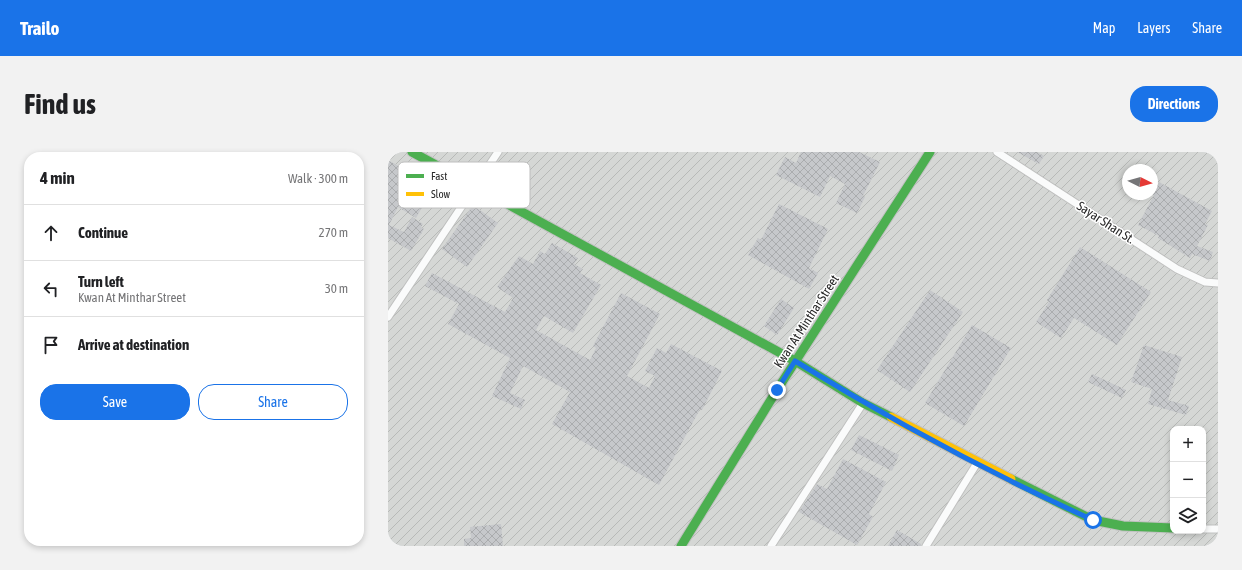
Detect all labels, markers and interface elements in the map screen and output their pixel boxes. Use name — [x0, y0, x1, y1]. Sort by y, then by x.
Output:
text: Trailo — [20, 17, 59, 39]
text: Map — [1093, 20, 1115, 36]
text: Layers — [1137, 20, 1170, 36]
text: Share — [1192, 20, 1222, 36]
button: Directions — [1130, 86, 1218, 122]
text: Find us — [24, 88, 96, 120]
legend — [398, 162, 530, 208]
north arrow — [1122, 164, 1158, 200]
text: 4 min — [40, 168, 75, 188]
text: Fast — [431, 170, 447, 182]
text: Walk · 300 m — [288, 171, 348, 186]
text: Slow — [431, 188, 450, 200]
street label: Sayar Shan St. — [1074, 198, 1137, 247]
icon: ahead — [40, 222, 62, 244]
text: Continue — [78, 224, 128, 241]
text: 270 m — [319, 225, 348, 240]
street label: Kwan At Minthar Street — [771, 272, 842, 371]
text: Turn left — [78, 273, 124, 290]
icon: left — [40, 278, 62, 300]
text: 30 m — [325, 281, 348, 296]
text: Kwan At Minthar Street — [78, 290, 186, 305]
icon: arrive — [40, 334, 62, 356]
text: Arrive at destination — [78, 336, 189, 353]
route end — [768, 381, 786, 399]
button: Save — [40, 384, 190, 420]
button: Share — [198, 384, 348, 420]
map controls — [1170, 426, 1206, 534]
button: + — [1170, 426, 1206, 462]
button: − — [1170, 462, 1206, 498]
button: layers — [1170, 498, 1206, 534]
route start — [1084, 511, 1102, 529]

